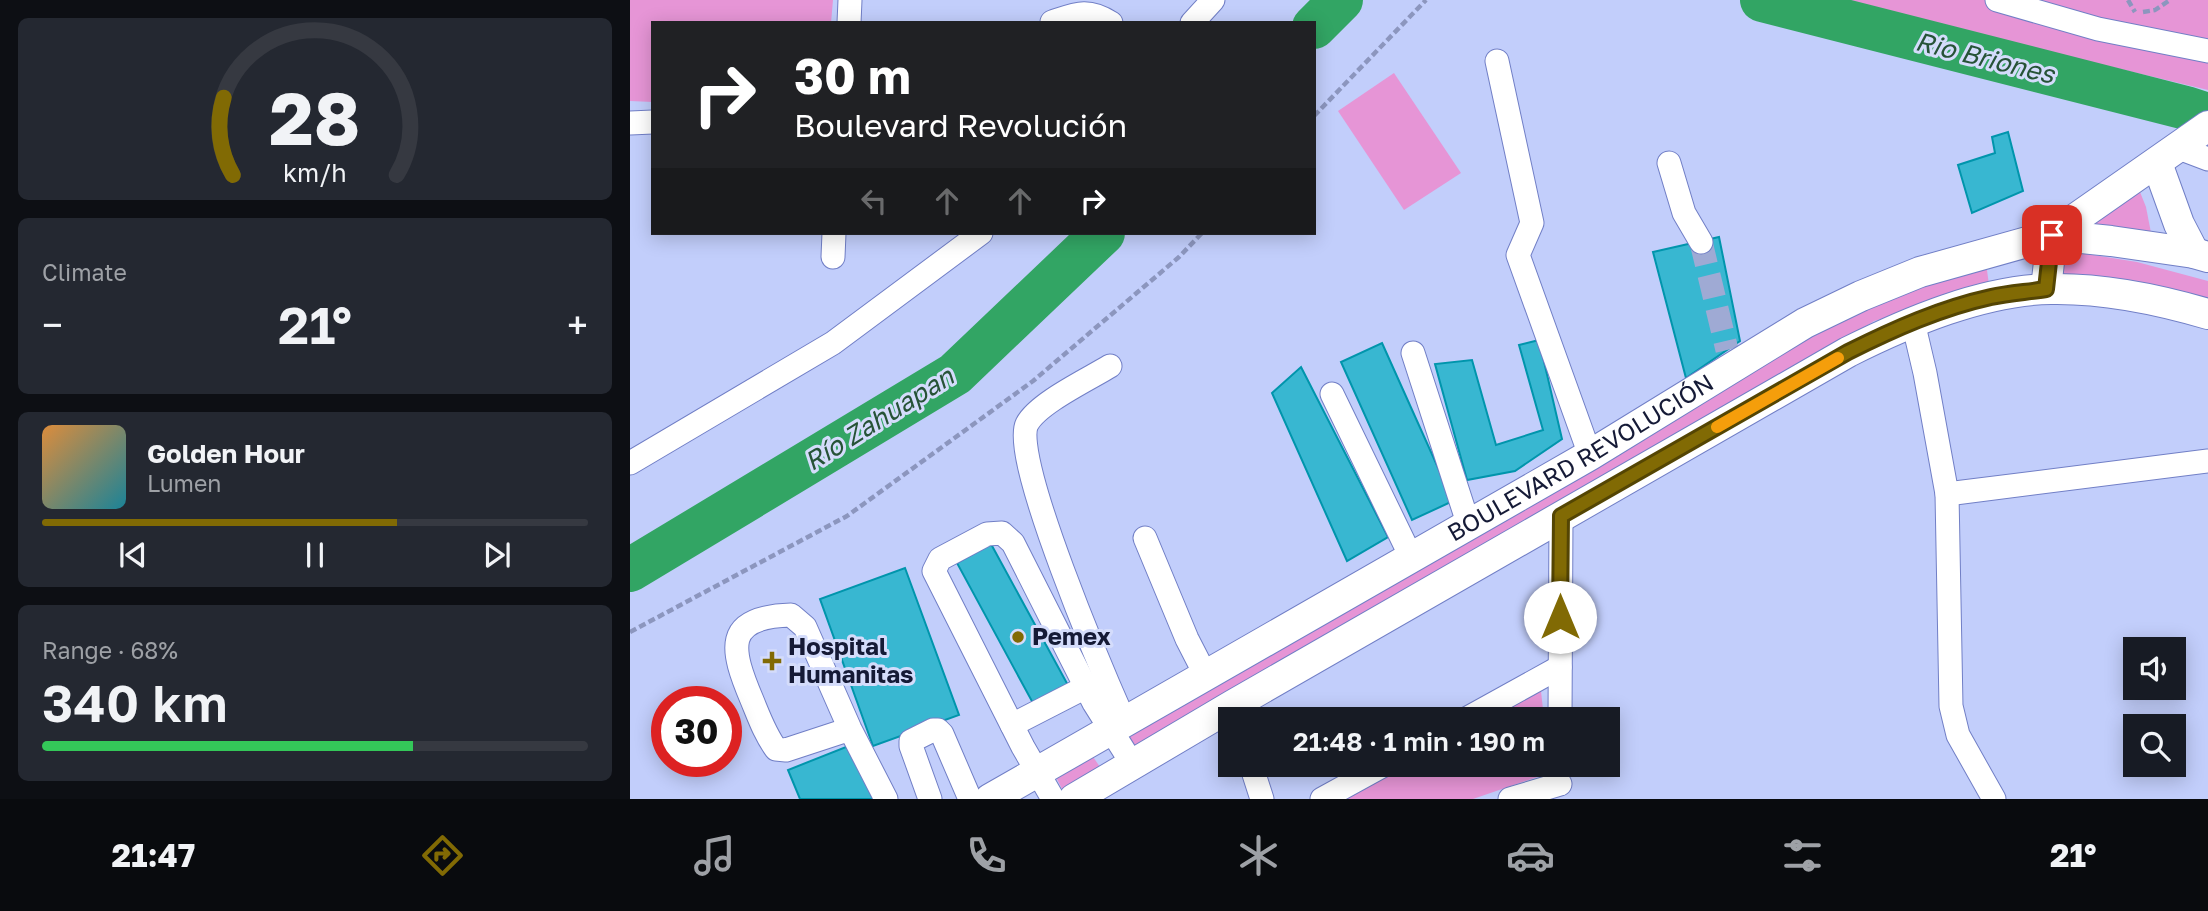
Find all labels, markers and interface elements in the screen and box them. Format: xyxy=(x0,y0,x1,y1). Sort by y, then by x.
water label: Rio Briones xyxy=(1913,25,2059,90)
text: 30 m xyxy=(794,46,911,105)
icon: right xyxy=(679,49,770,140)
text: 28 xyxy=(270,74,361,161)
text: Boulevard Revolución xyxy=(794,106,1127,144)
text: km/h xyxy=(283,157,347,188)
icon: left xyxy=(855,182,893,220)
icon: ahead xyxy=(928,182,966,220)
icon: ahead xyxy=(1001,182,1039,220)
icon: right xyxy=(1074,182,1112,220)
pin xyxy=(2022,205,2082,265)
icon: arrive xyxy=(2033,216,2071,254)
text: Climate xyxy=(42,258,127,286)
text: 21° xyxy=(278,293,352,355)
text: − xyxy=(42,302,63,347)
text: + xyxy=(567,302,588,347)
water label: Río Zahuapan xyxy=(798,360,960,477)
street label: BOULEVARD REVOLUCIÓN xyxy=(1442,367,1718,547)
text: Golden Hour xyxy=(147,438,305,469)
text: Lumen xyxy=(147,469,221,497)
icon: previous xyxy=(114,536,152,574)
icon: pause xyxy=(296,536,334,574)
icon: next xyxy=(478,536,516,574)
position arrow xyxy=(1523,580,1597,654)
place label: Pemex xyxy=(1032,621,1111,650)
marker: Pemex xyxy=(1010,629,1026,645)
place label: Hospital Humanitas xyxy=(788,631,914,688)
text: Range · 68% xyxy=(42,636,178,664)
map controls xyxy=(2123,637,2186,777)
button: sound xyxy=(2123,637,2186,700)
marker: Hospital Humanitas xyxy=(762,651,782,671)
text: 340 km xyxy=(42,671,228,733)
speed limit sign: 30 xyxy=(651,686,742,777)
button: search xyxy=(2123,714,2186,777)
text: 21:48 · 1 min · 190 m xyxy=(1293,726,1545,757)
icon: directions xyxy=(418,831,467,880)
icon: music xyxy=(690,831,739,880)
icon: phone xyxy=(962,831,1011,880)
icon: climate xyxy=(1234,831,1283,880)
icon: car xyxy=(1506,831,1555,880)
icon: filters xyxy=(1778,831,1827,880)
text: 21:47 xyxy=(111,836,195,874)
text: 21° xyxy=(2050,836,2096,874)

